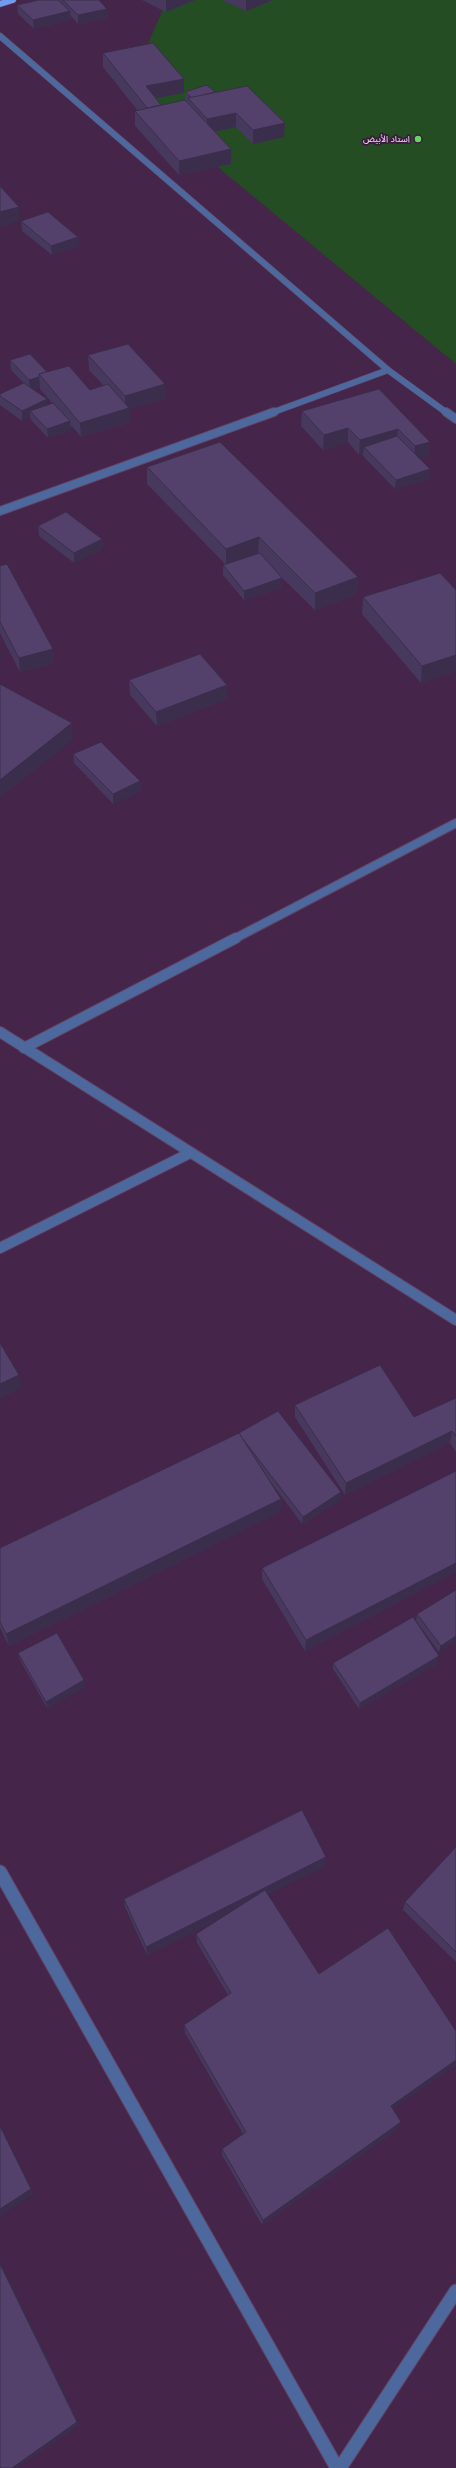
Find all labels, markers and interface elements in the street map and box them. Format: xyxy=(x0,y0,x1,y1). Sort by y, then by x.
place label: استاد الأبيض xyxy=(363,134,410,144)
marker: استاد الأبيض xyxy=(413,134,423,144)

